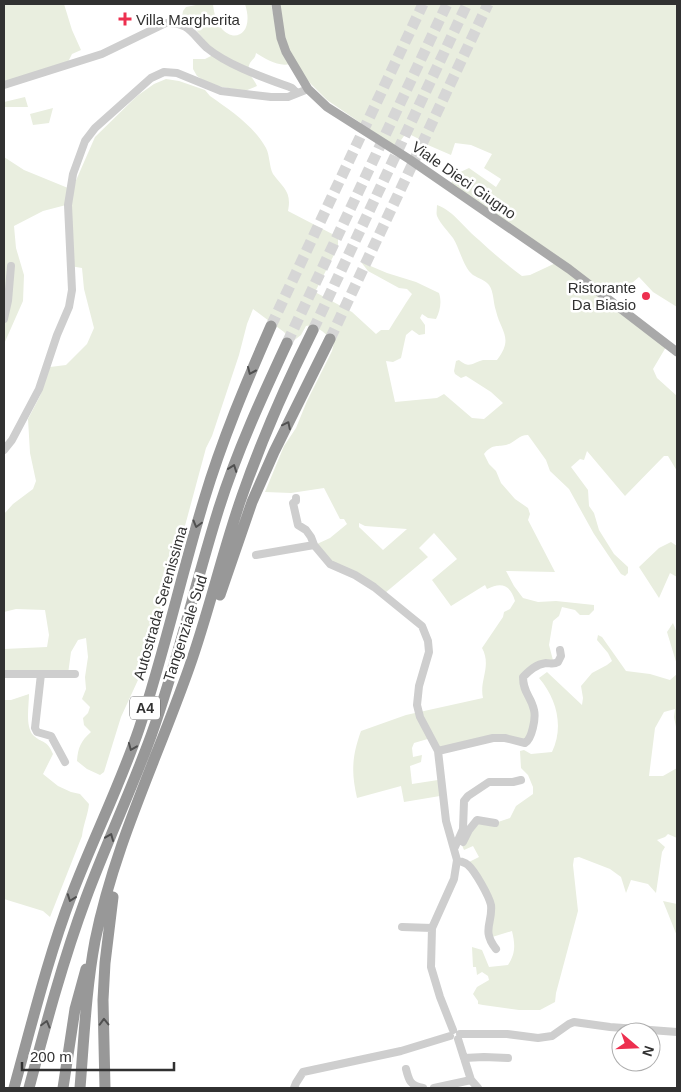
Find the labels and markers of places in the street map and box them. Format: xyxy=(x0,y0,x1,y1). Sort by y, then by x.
place label: Villa Margherita xyxy=(136,11,241,28)
marker: Villa Margherita xyxy=(118,12,132,26)
place label: Ristorante Da Biasio xyxy=(568,279,636,313)
marker: Ristorante Da Biasio xyxy=(640,290,652,302)

